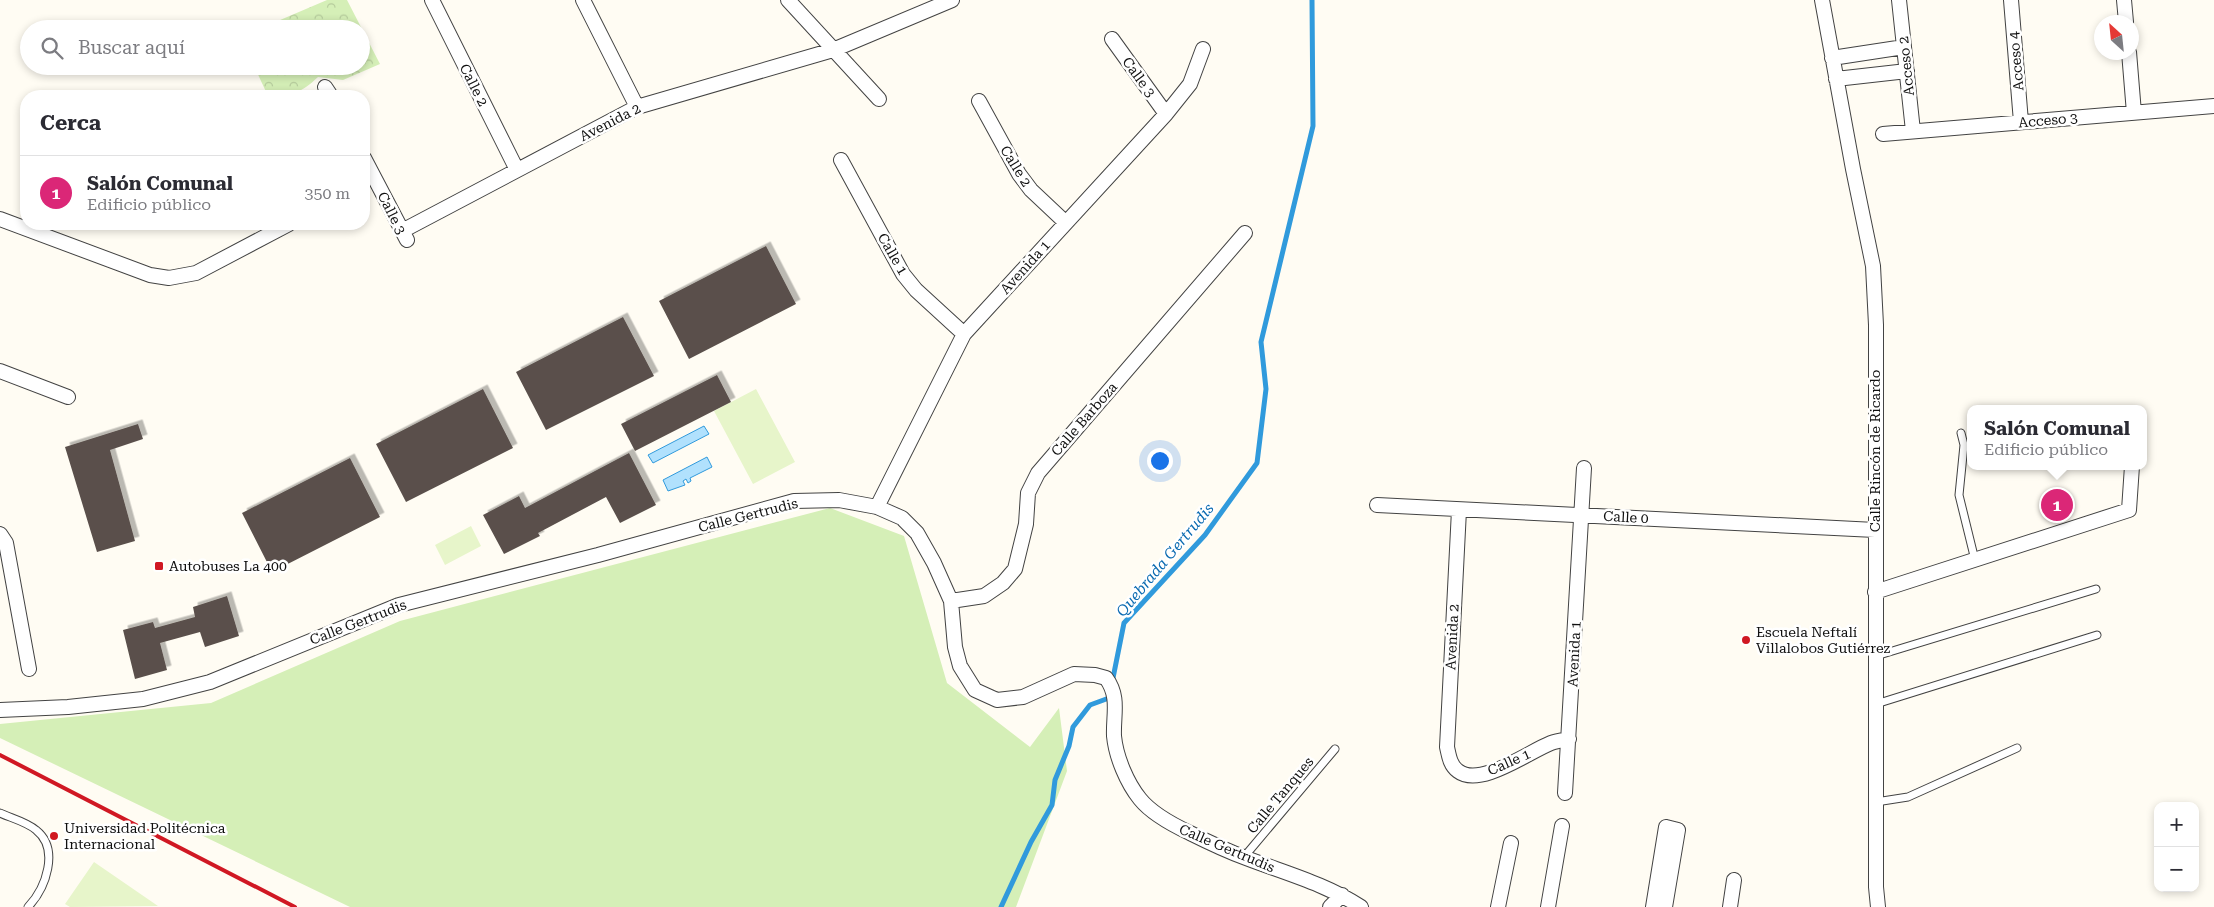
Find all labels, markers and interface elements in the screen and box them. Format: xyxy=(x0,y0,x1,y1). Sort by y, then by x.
north arrow xyxy=(2094,15,2139,60)
search box xyxy=(20,20,370,75)
street label: Acceso 4 xyxy=(2005,30,2027,91)
icon: search xyxy=(38,34,66,62)
street label: Acceso 2 xyxy=(1895,35,1917,97)
text: Buscar aquí xyxy=(78,36,185,59)
street label: Calle 3 xyxy=(1119,54,1159,100)
street label: Calle 2 xyxy=(457,61,491,109)
street label: Avenida 2 xyxy=(577,100,643,144)
street label: Acceso 3 xyxy=(2018,109,2079,131)
text: Cerca xyxy=(40,111,101,135)
street label: Calle 2 xyxy=(997,143,1035,190)
text: Salón Comunal xyxy=(87,172,233,195)
text: 1 xyxy=(52,184,60,203)
text: 350 m xyxy=(304,184,350,203)
street label: Calle 3 xyxy=(375,189,409,237)
text: Edificio público xyxy=(87,195,211,214)
street label: Calle 1 xyxy=(875,230,911,278)
street label: Avenida 1 xyxy=(997,237,1053,297)
street label: Calle Rincón de Ricardo xyxy=(1867,370,1883,532)
street label: Calle Barboza xyxy=(1048,379,1120,459)
popup xyxy=(1967,405,2147,470)
text: Salón Comunal xyxy=(1984,417,2130,440)
text: Edificio público xyxy=(1984,440,2108,459)
your location xyxy=(1147,448,1173,474)
pin: 1 xyxy=(2041,486,2073,524)
street label: Calle Gertrudis xyxy=(696,495,800,535)
water label: Quebrada Gertrudis xyxy=(1112,500,1218,620)
street label: Calle 0 xyxy=(1603,508,1649,526)
place label: Autobuses La 400 xyxy=(169,558,287,574)
marker: Autobuses La 400 xyxy=(153,560,165,572)
street label: Calle Gertrudis xyxy=(307,596,409,648)
street label: Avenida 2 xyxy=(1442,603,1462,671)
street label: Avenida 1 xyxy=(1564,620,1584,688)
place label: Escuela Neftalí Villalobos Gutiérrez xyxy=(1756,624,1891,656)
marker: Escuela Neftalí Villalobos Gutiérrez xyxy=(1740,634,1752,646)
street label: Calle 1 xyxy=(1485,745,1533,779)
street label: Calle Tanques xyxy=(1243,753,1317,836)
map controls xyxy=(2154,802,2199,892)
button: + xyxy=(2154,802,2199,847)
place label: Universidad Politécnica Internacional xyxy=(64,820,226,852)
street label: Calle Gertrudis xyxy=(1177,821,1277,875)
marker: Universidad Politécnica Internacional xyxy=(48,830,60,842)
button: − xyxy=(2154,847,2199,892)

